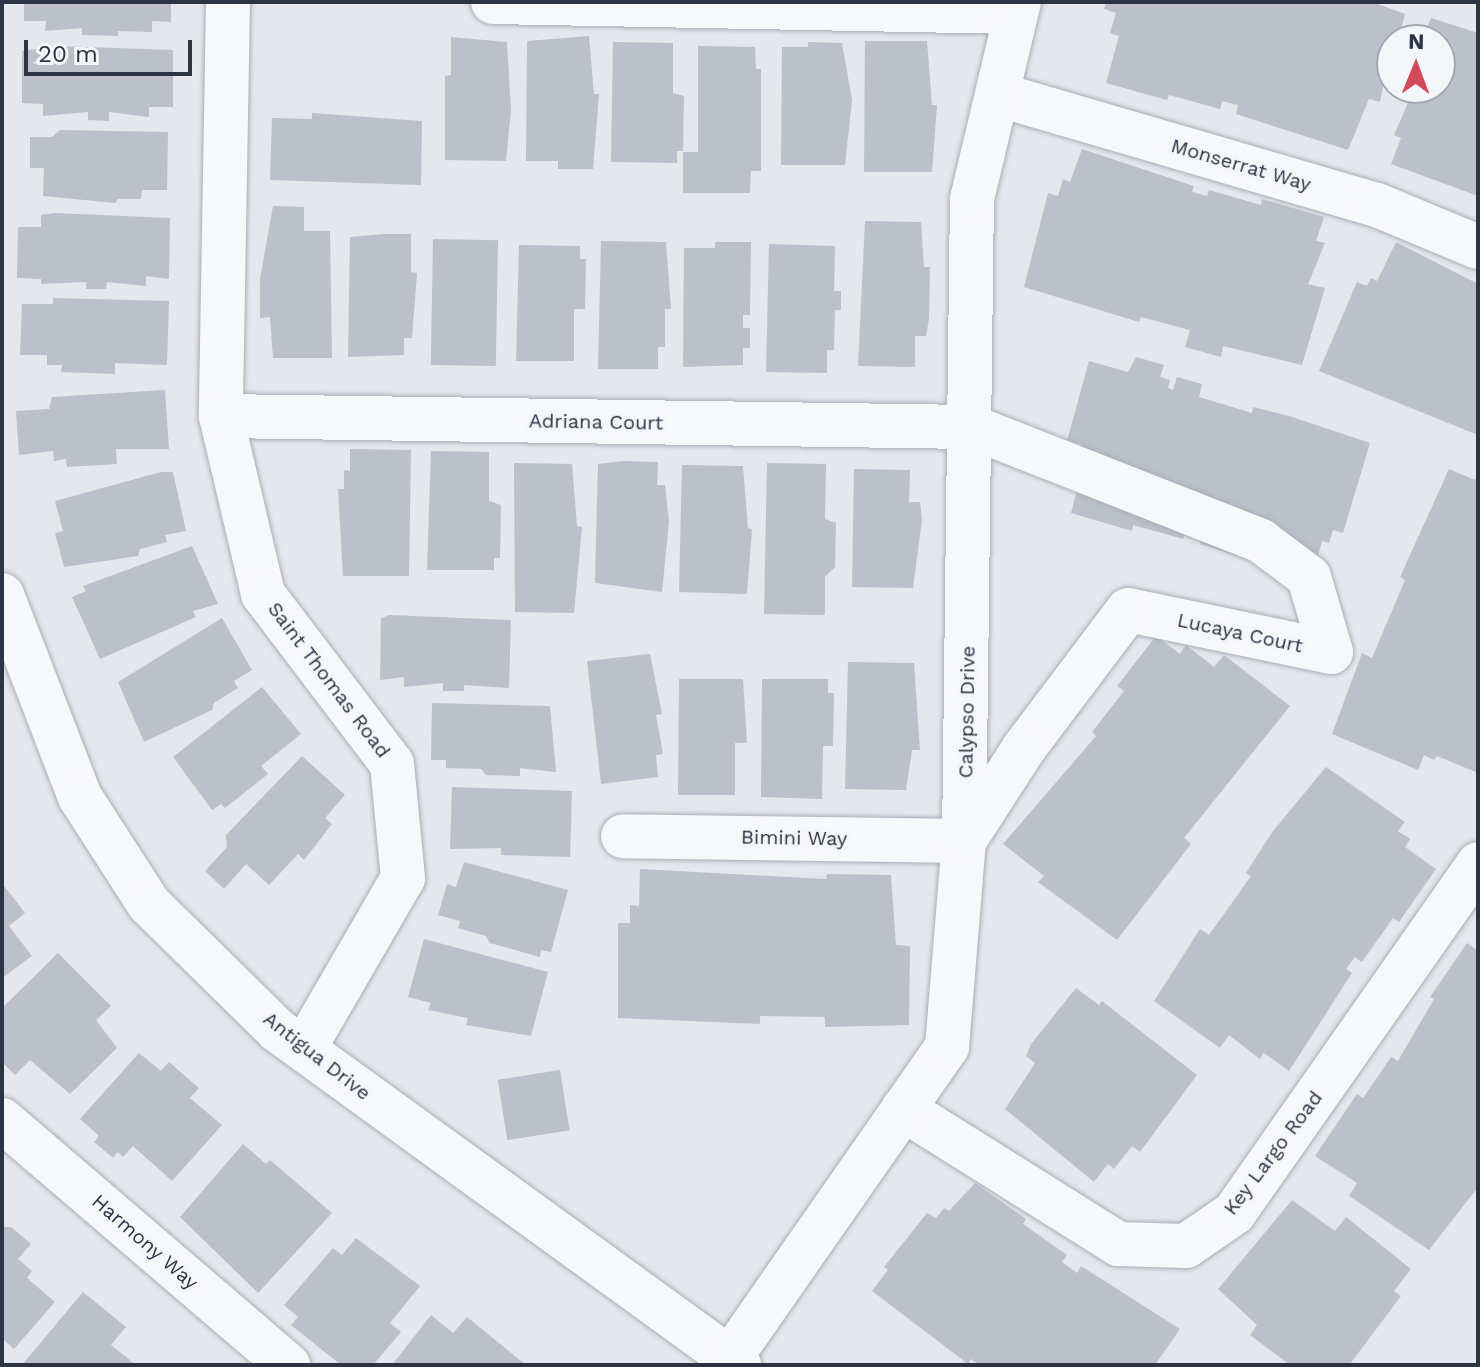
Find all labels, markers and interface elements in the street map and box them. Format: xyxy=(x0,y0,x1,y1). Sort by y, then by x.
scale bar xyxy=(28,24,196,74)
north arrow xyxy=(1376,24,1456,104)
text: N xyxy=(1408,29,1425,54)
text: 20 m xyxy=(38,40,98,68)
street label: Monserrat Way xyxy=(1168,133,1314,197)
street label: Adriana Court xyxy=(528,409,664,435)
street label: Saint Thomas Road xyxy=(262,597,396,763)
street label: Lucaya Court xyxy=(1175,608,1305,658)
street label: Calypso Drive xyxy=(954,645,980,779)
street label: Bimini Way xyxy=(740,825,848,851)
street label: Antigua Drive xyxy=(258,1007,376,1105)
street label: Key Largo Road xyxy=(1218,1086,1328,1220)
street label: Harmony Way xyxy=(87,1189,203,1295)

